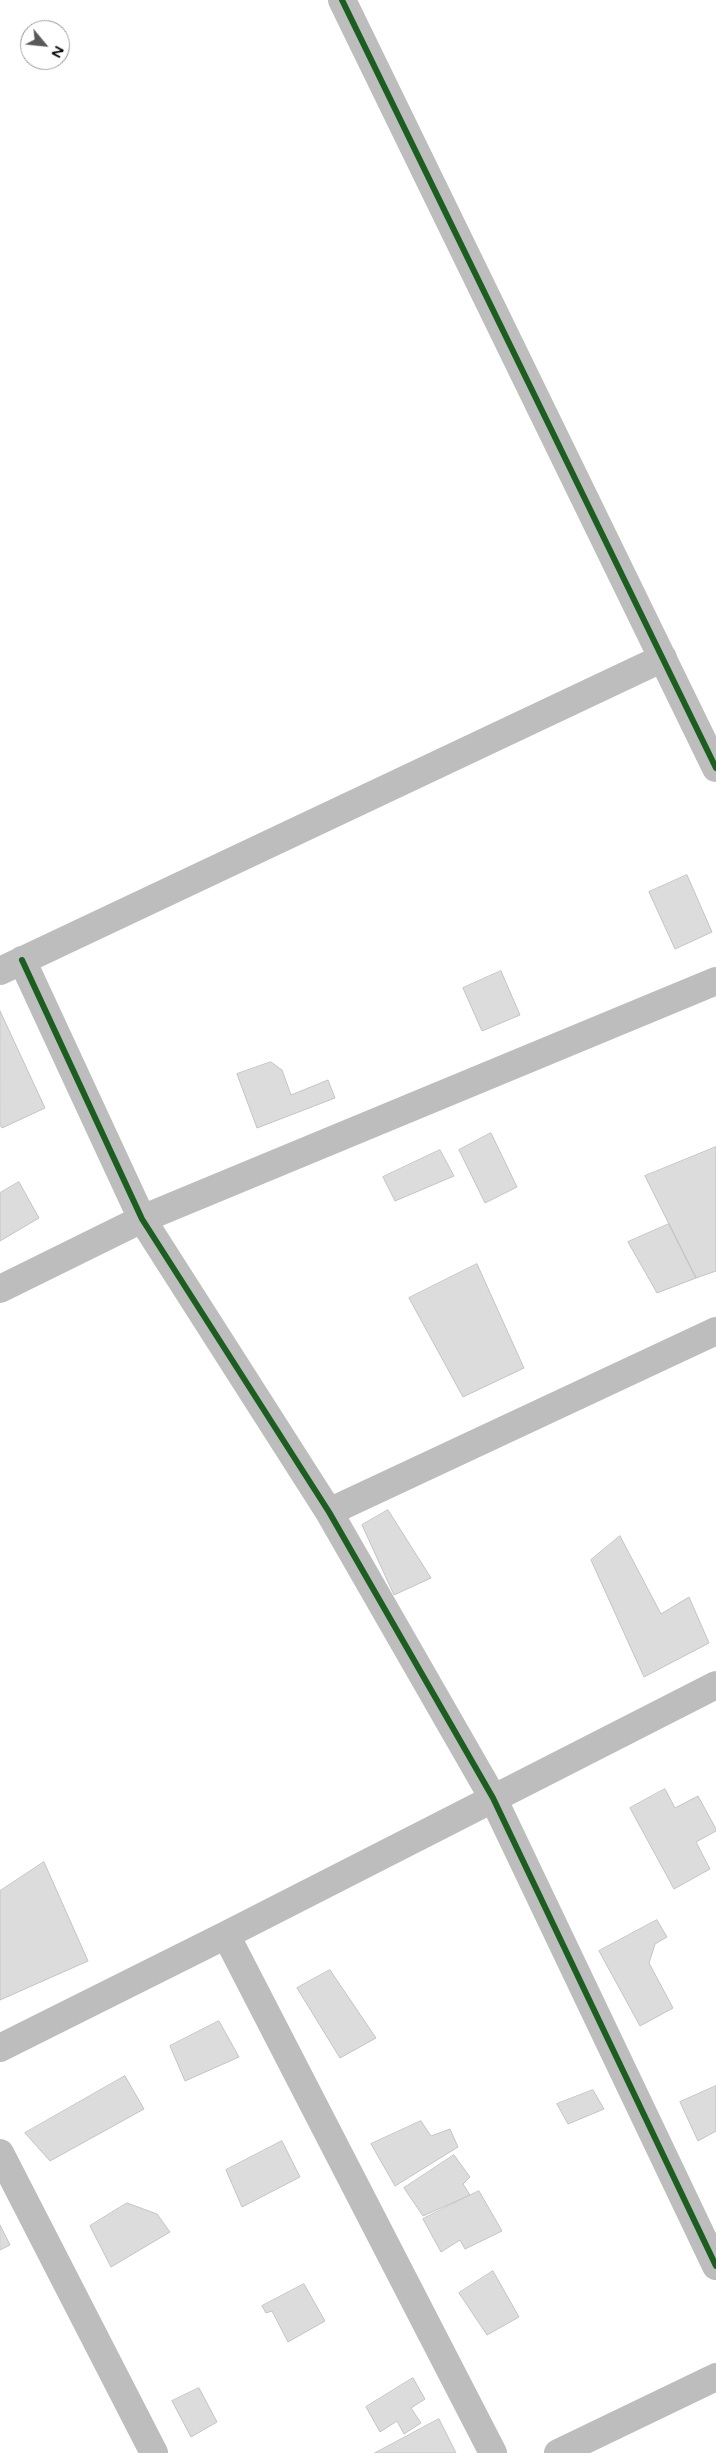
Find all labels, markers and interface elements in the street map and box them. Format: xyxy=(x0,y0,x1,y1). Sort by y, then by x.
north arrow xyxy=(20,20,70,70)
text: N xyxy=(48,43,68,61)

